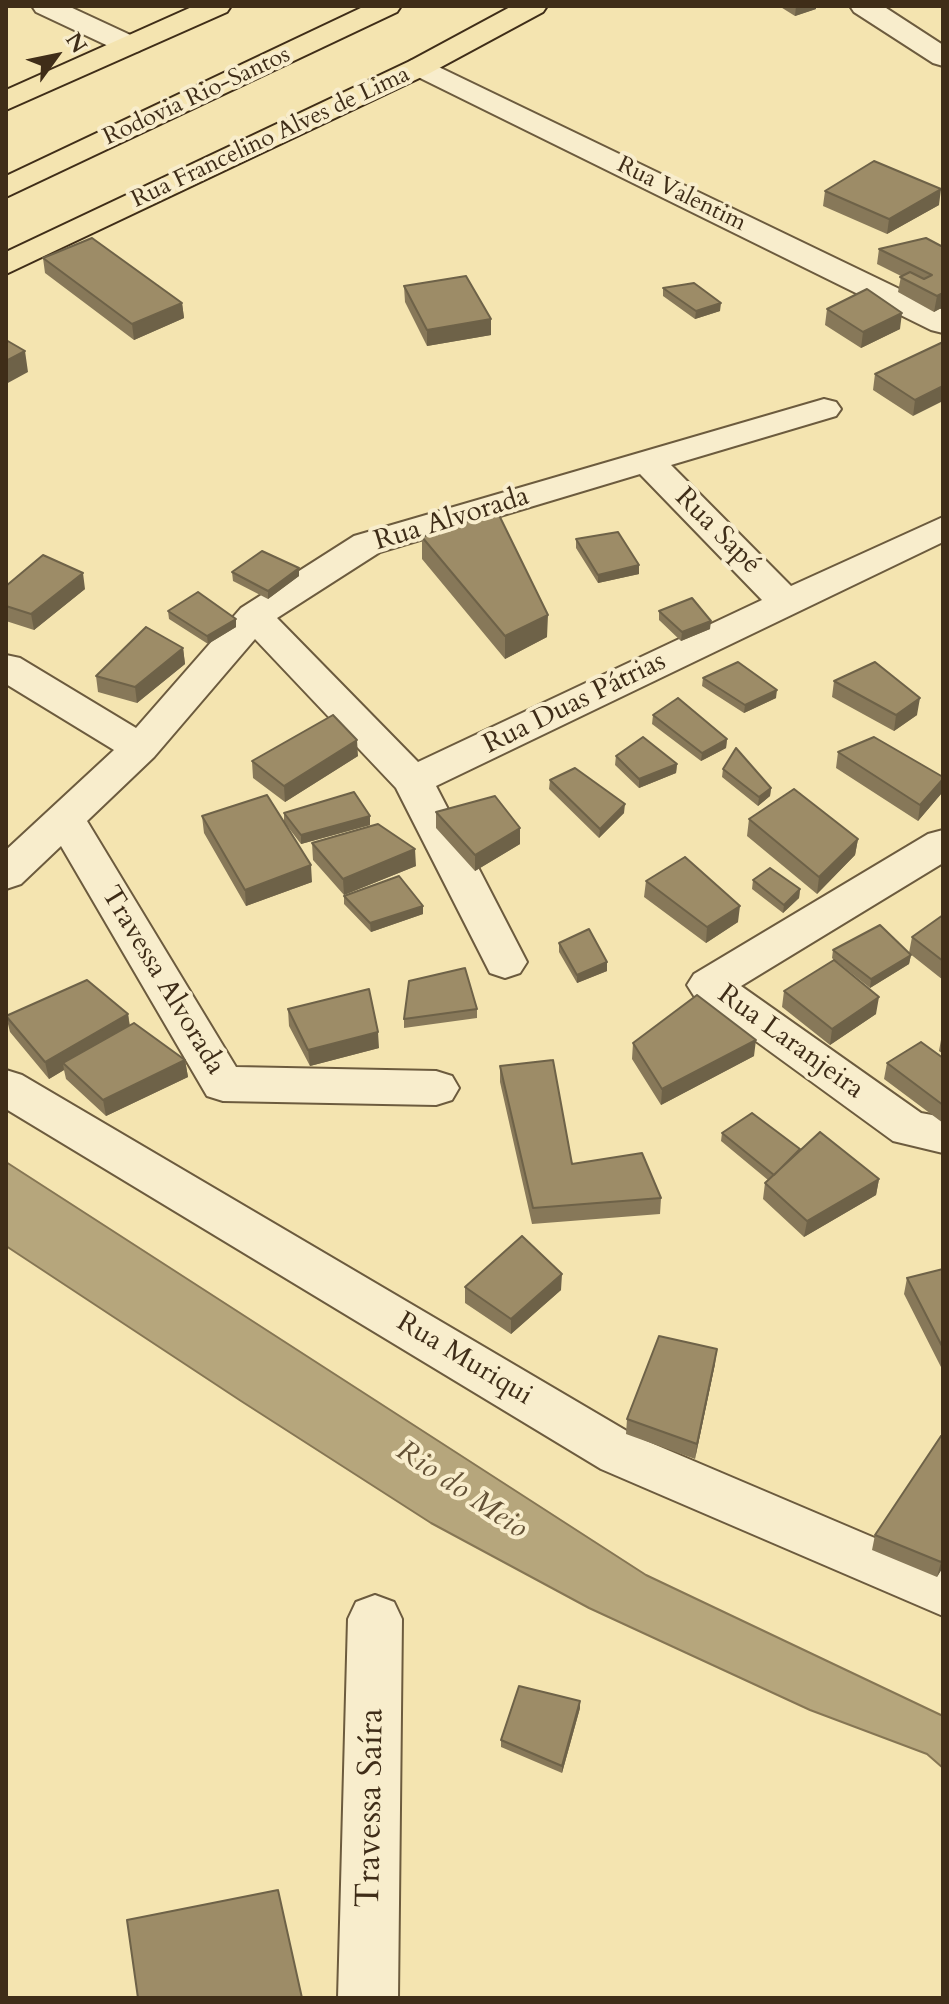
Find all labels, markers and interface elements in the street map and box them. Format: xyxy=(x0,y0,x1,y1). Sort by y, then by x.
north arrow xyxy=(16,16,96,96)
text: N xyxy=(58,27,94,59)
street label: Rodovia Rio-Santos xyxy=(99,41,295,153)
street label: Rua Francelino Alves de Lima xyxy=(127,61,415,215)
street label: Rua Valentim xyxy=(612,151,750,239)
street label: Rua Alvorada xyxy=(371,481,533,559)
street label: Rua Sapé xyxy=(667,482,767,582)
street label: Rua Duas Pátrias xyxy=(478,645,672,763)
street label: Travessa Alvorada xyxy=(93,881,231,1081)
street label: Rua Laranjeira xyxy=(710,979,870,1107)
street label: Rua Muriqui xyxy=(390,1306,538,1414)
water label: Rio do Meio xyxy=(388,1434,534,1548)
street label: Travessa Saíra xyxy=(350,1708,394,1908)

